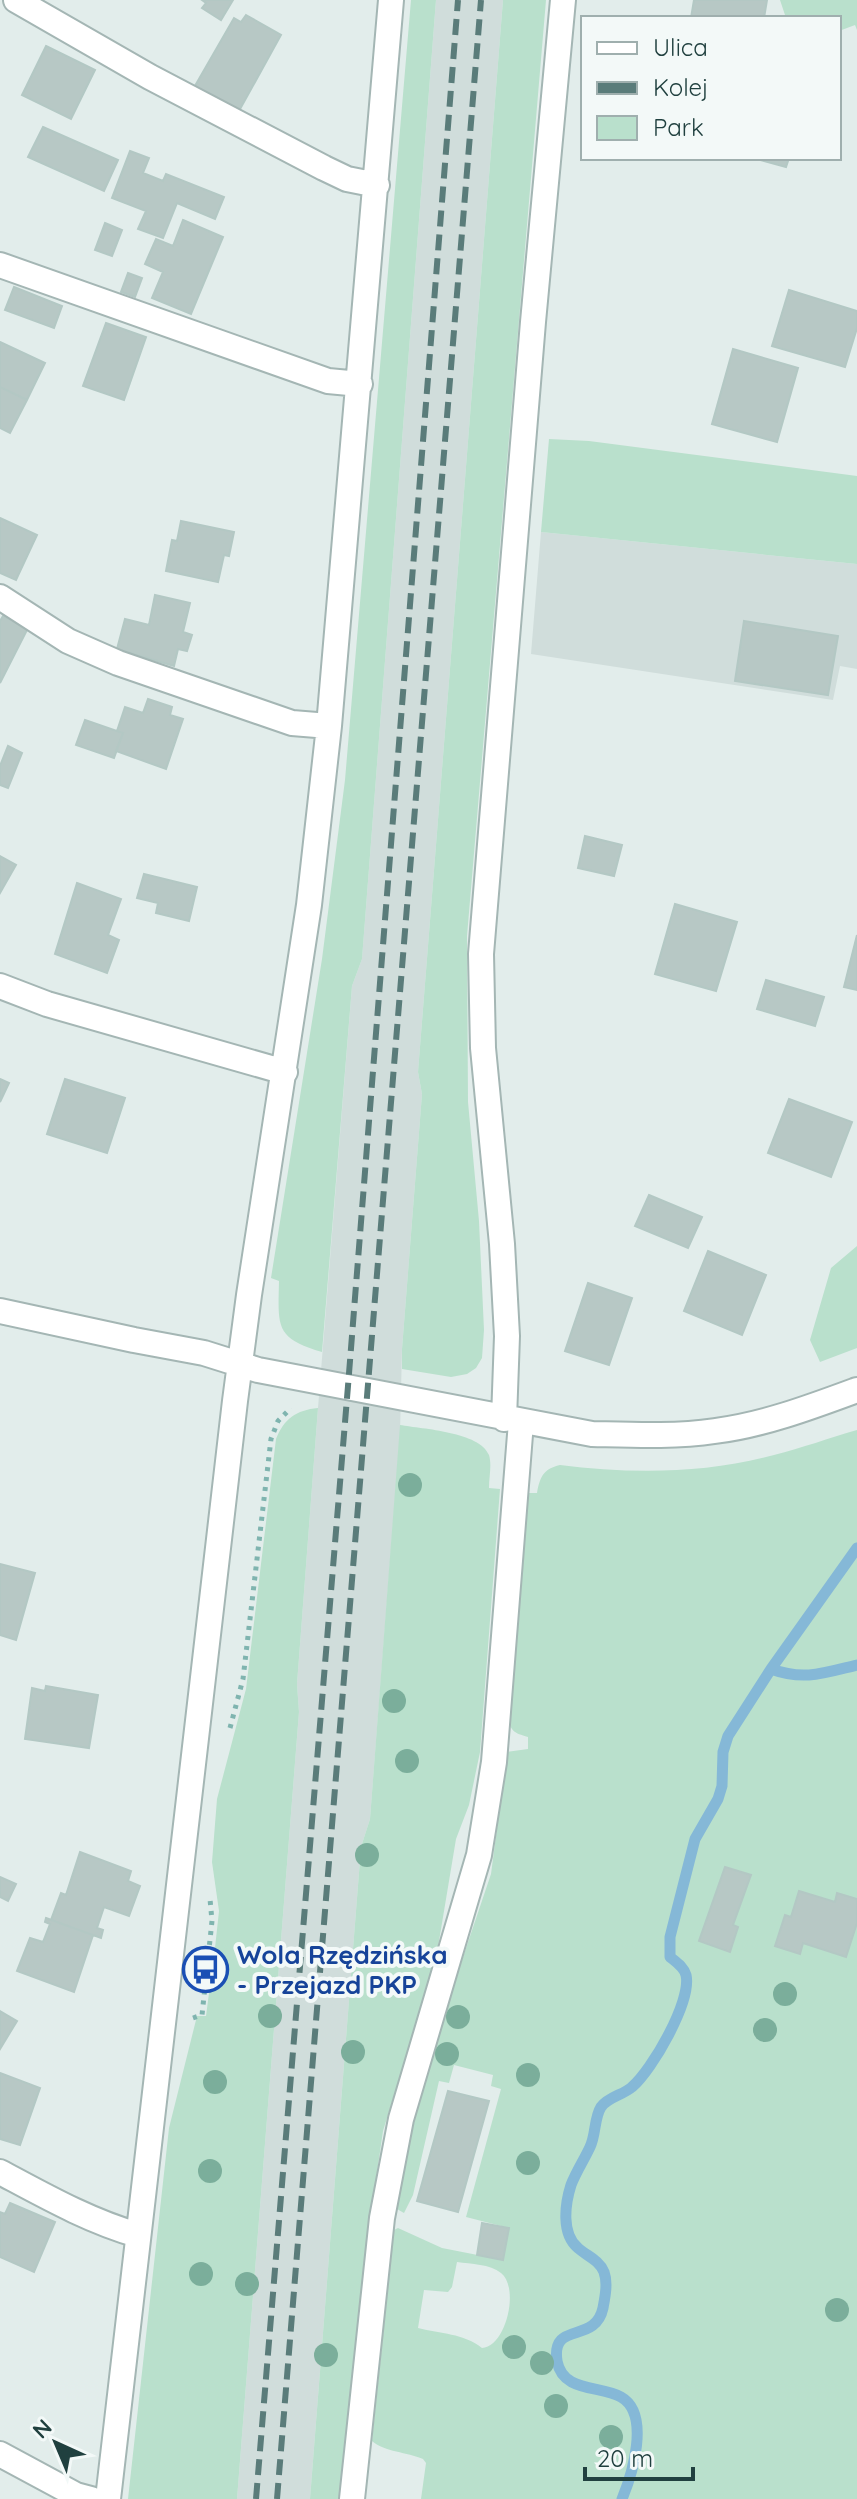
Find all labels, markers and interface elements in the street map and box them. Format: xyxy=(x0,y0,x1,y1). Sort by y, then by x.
legend xyxy=(581,16,841,160)
text: Ulica xyxy=(653,32,708,62)
text: Kolej xyxy=(653,72,709,102)
text: Park xyxy=(653,112,704,142)
place label: Wola Rzędzińska - Przejazd PKP xyxy=(237,1938,448,2001)
bus stop icon: Wola Rzędzińska - Przejazd PKP xyxy=(182,1945,230,1993)
north arrow xyxy=(16,2403,96,2483)
text: N xyxy=(27,2413,58,2444)
scale bar xyxy=(585,2431,693,2481)
text: 20 m xyxy=(597,2443,653,2473)

